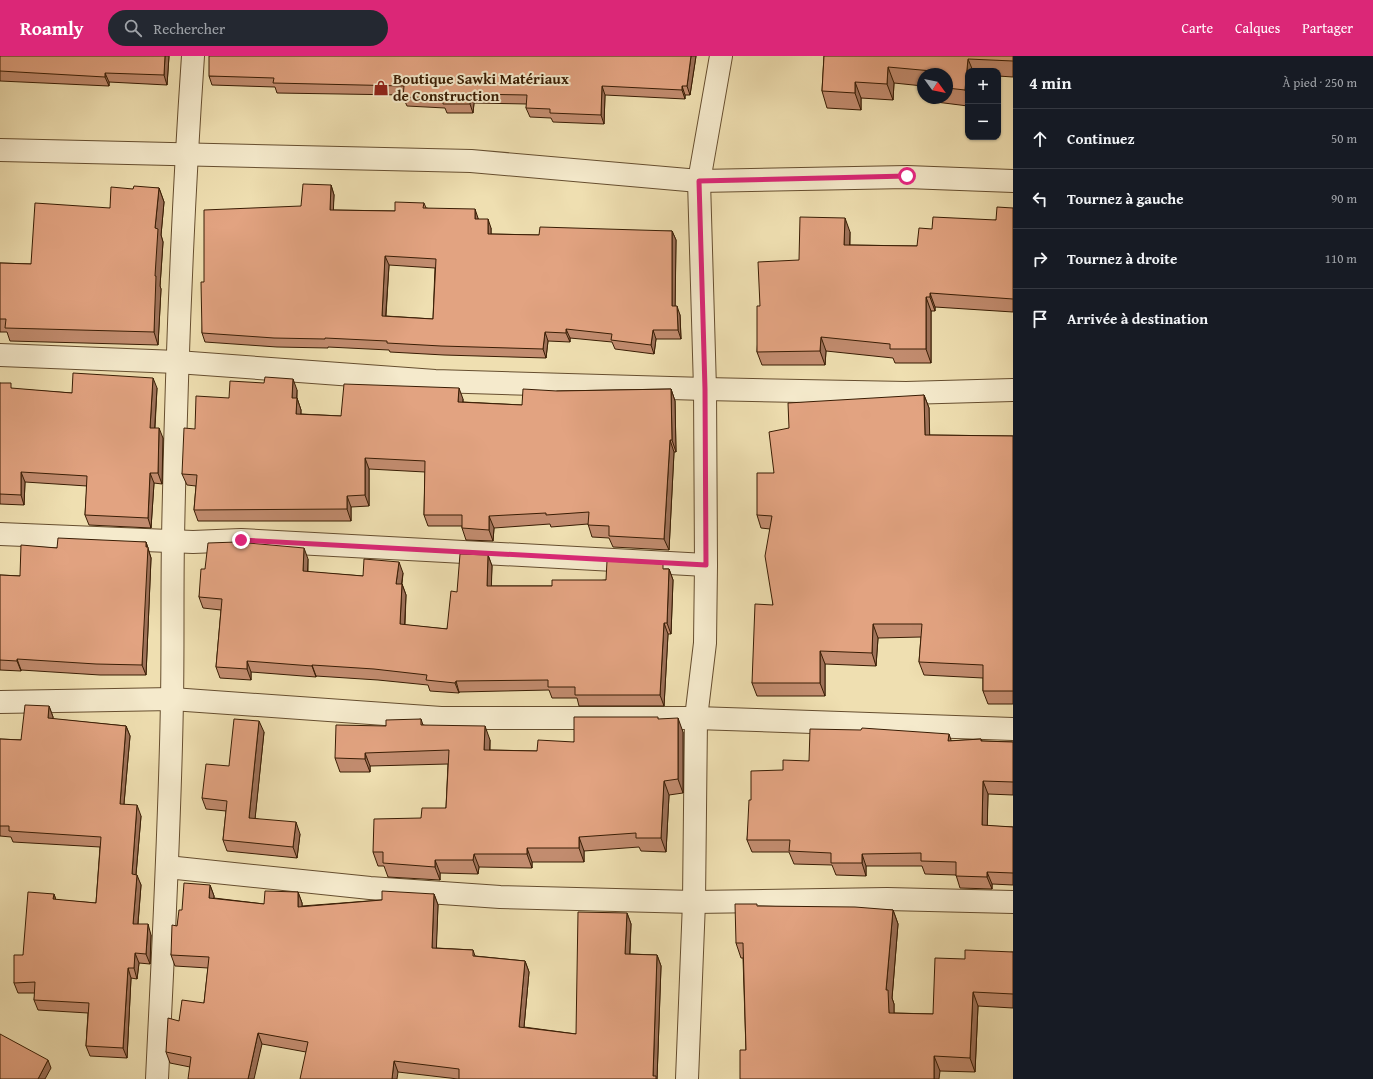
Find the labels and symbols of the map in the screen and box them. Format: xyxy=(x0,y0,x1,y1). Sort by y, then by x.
place label: Boutique Sawki Matériaux de Construction xyxy=(393,68,569,106)
north arrow xyxy=(917,68,953,104)
shop icon: Boutique Sawki Matériaux de Construction xyxy=(372,79,390,97)
route start xyxy=(898,167,916,185)
route end xyxy=(232,531,250,549)

